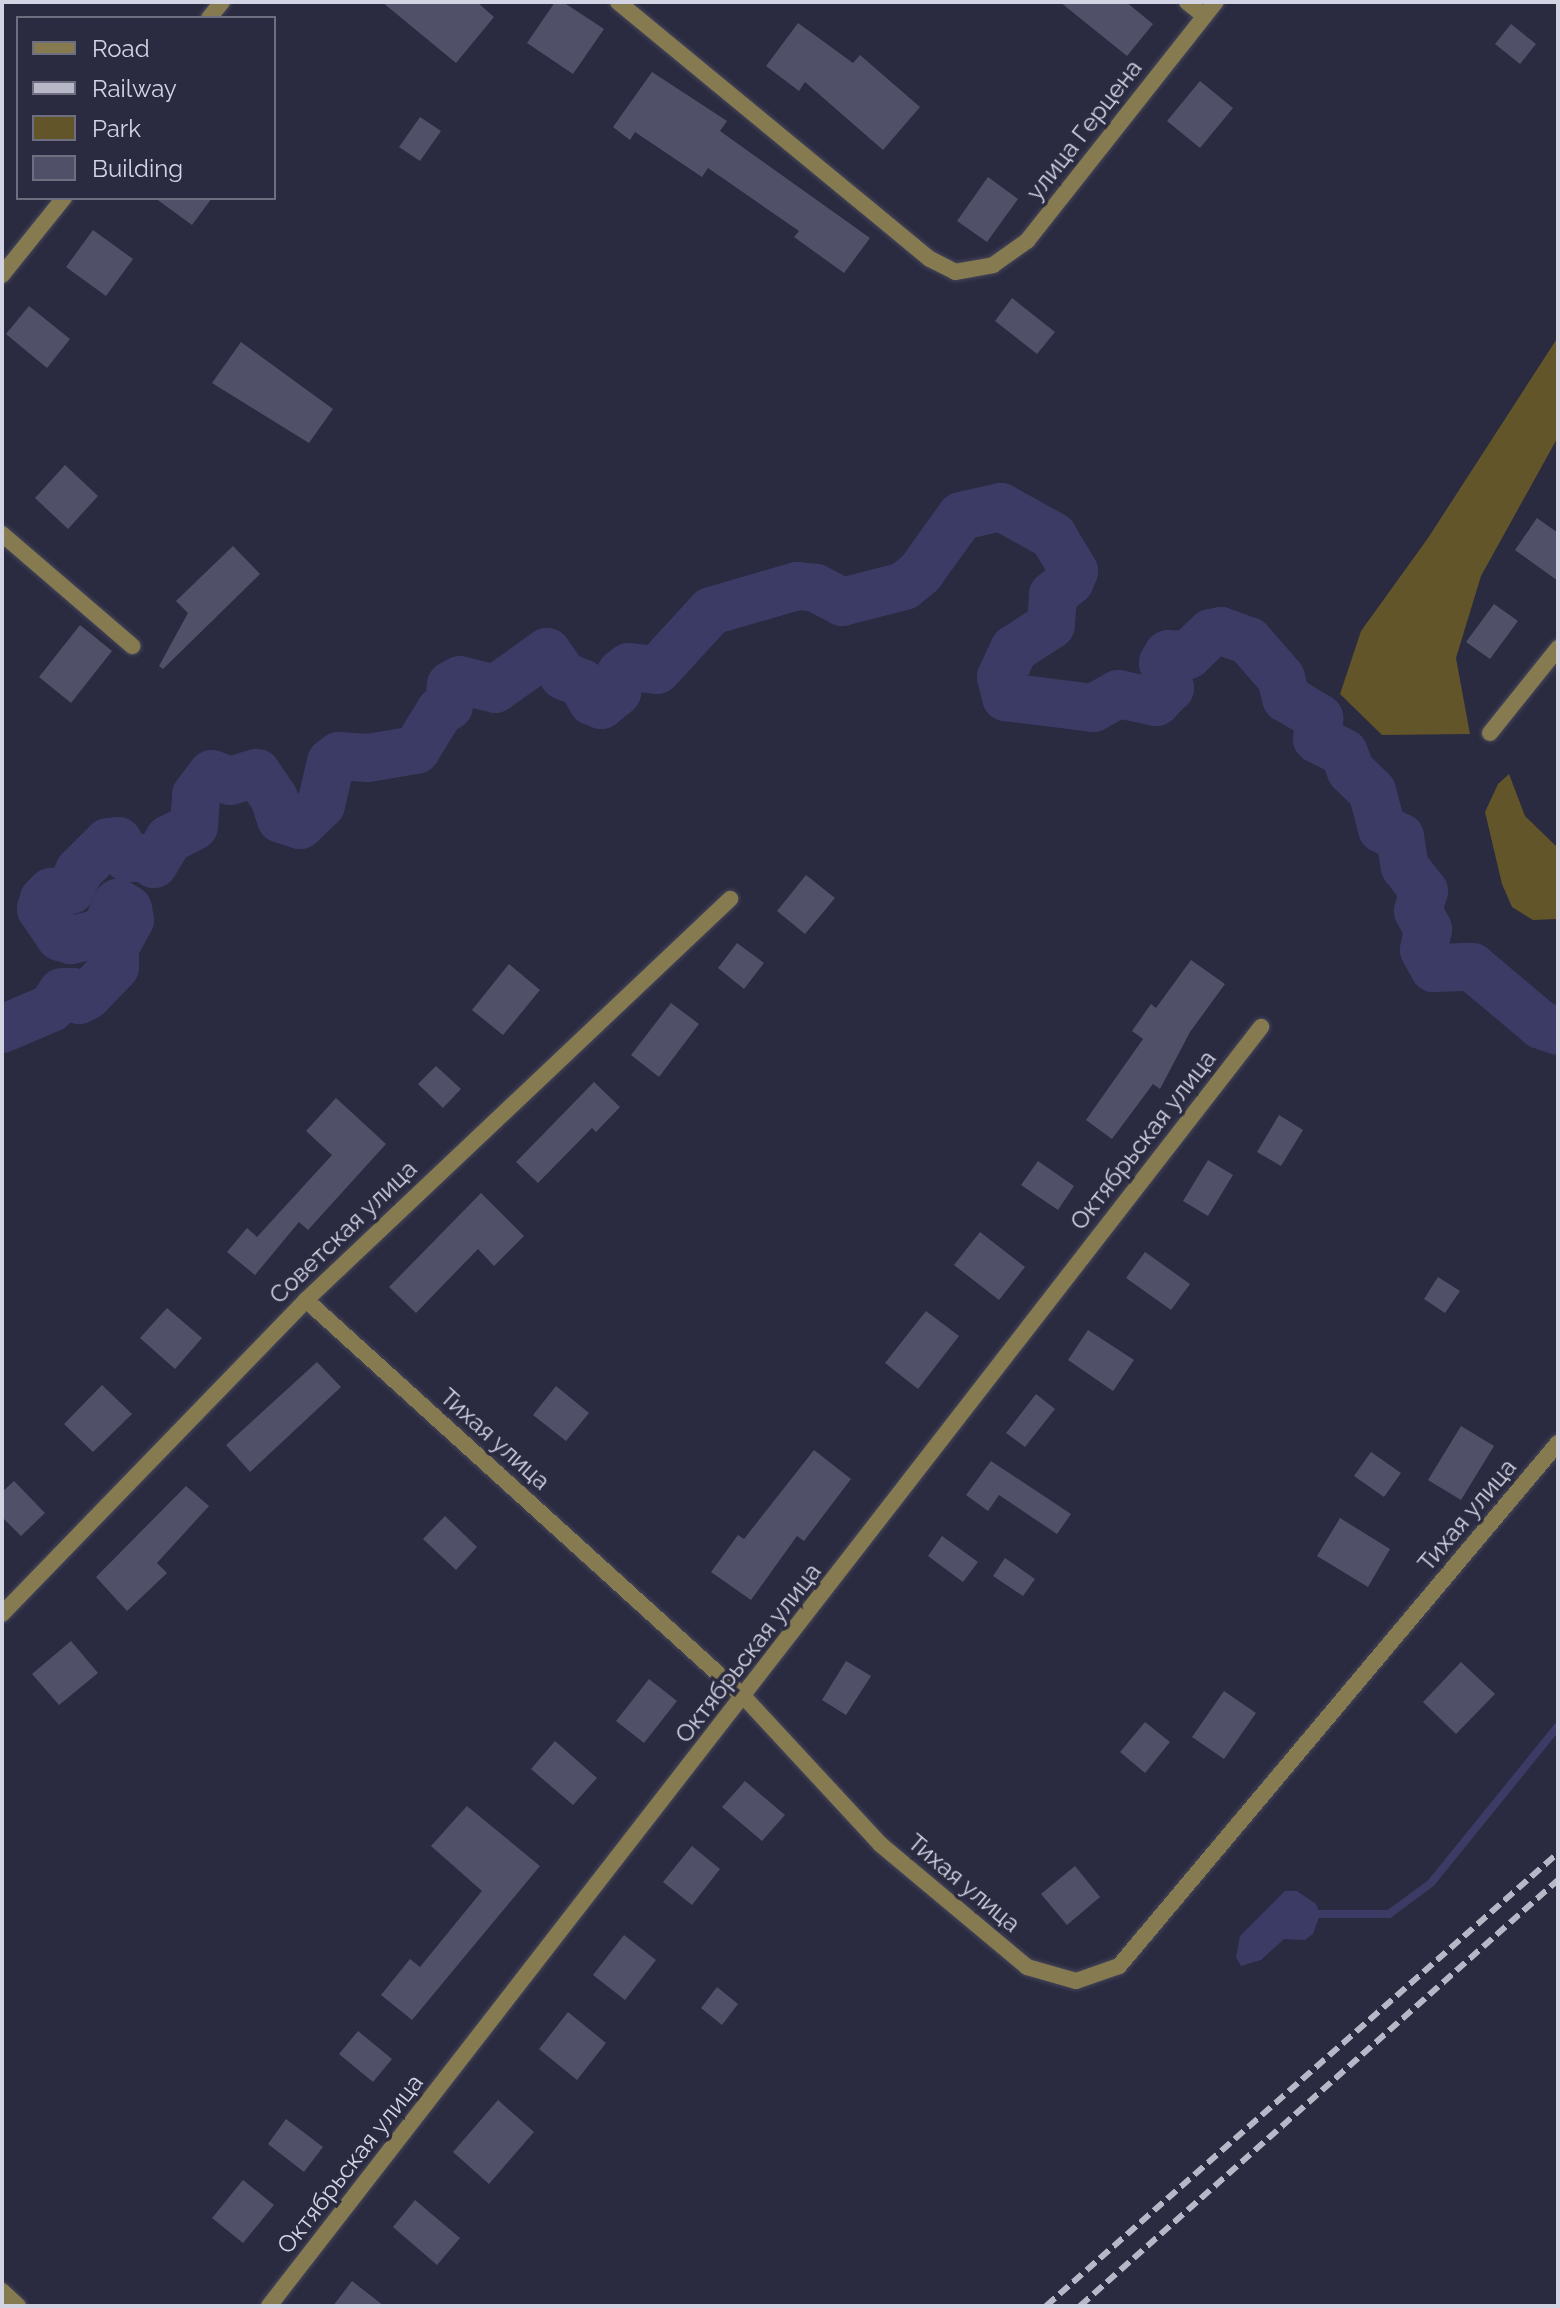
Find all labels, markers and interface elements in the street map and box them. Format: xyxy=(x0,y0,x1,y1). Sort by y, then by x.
legend xyxy=(16,16,276,200)
text: Road xyxy=(92,34,150,63)
street label: улица Герцена xyxy=(1020,54,1148,206)
text: Railway xyxy=(92,74,177,103)
text: Park xyxy=(92,114,141,143)
text: Building xyxy=(92,154,183,183)
street label: Октябрьская улица xyxy=(1064,1044,1222,1236)
street label: Советская улица xyxy=(263,1154,423,1310)
street label: Тихая улица xyxy=(434,1382,556,1496)
street label: Тихая улица xyxy=(1412,1453,1522,1577)
street label: Октябрьская улица xyxy=(669,1557,827,1749)
street label: Тихая улица xyxy=(902,1828,1026,1938)
street label: Октябрьская улица xyxy=(271,2068,429,2260)

